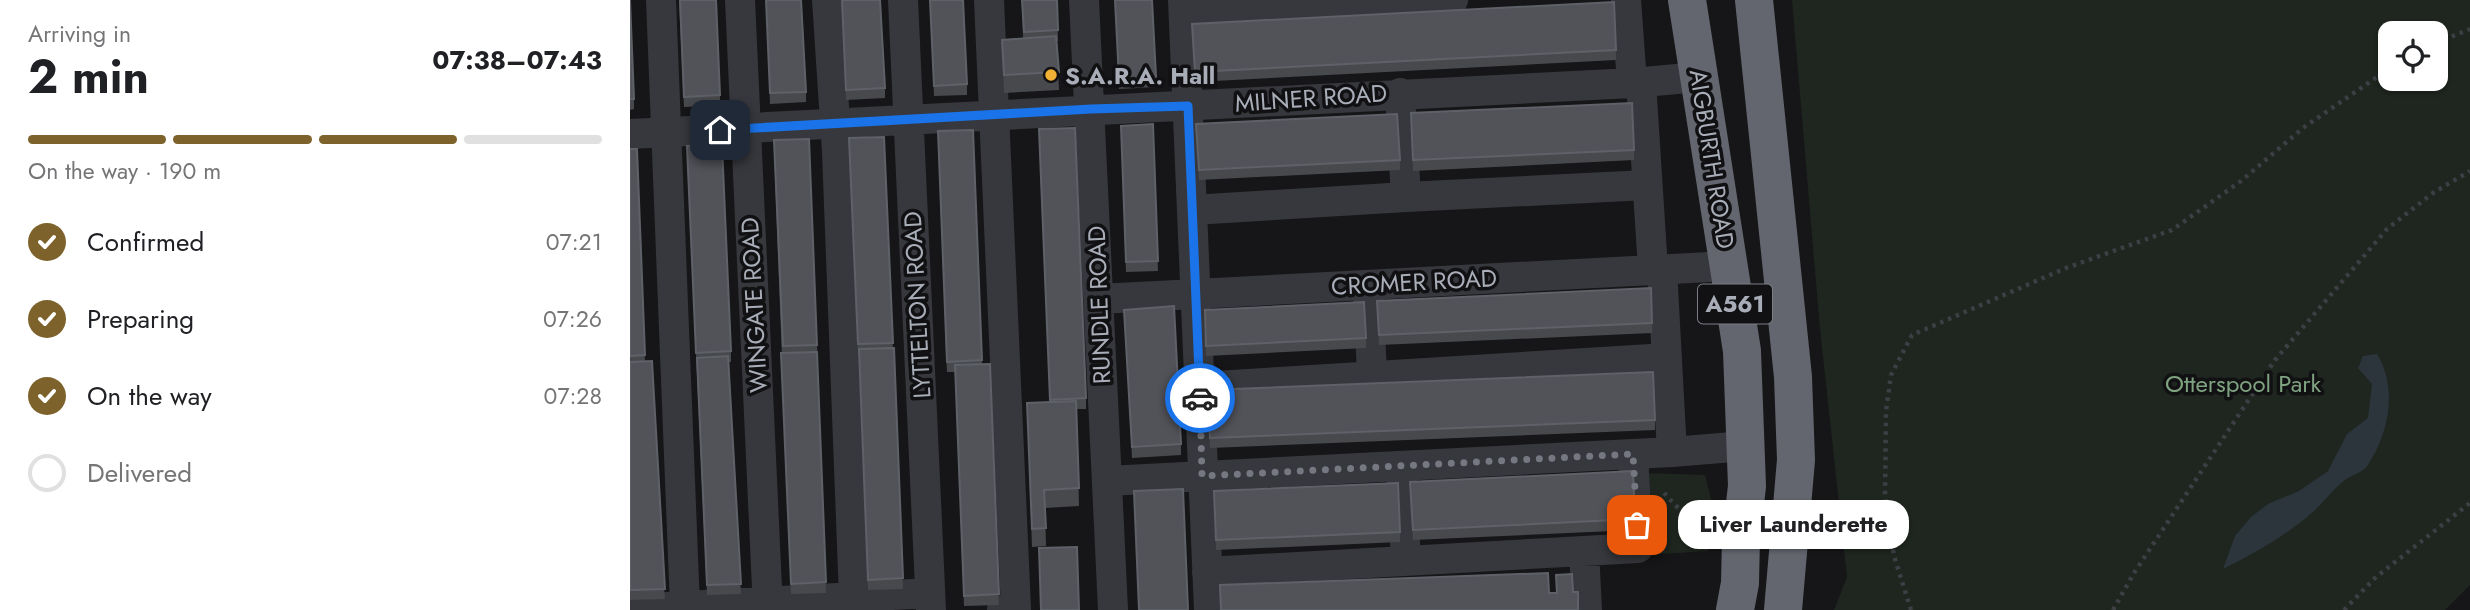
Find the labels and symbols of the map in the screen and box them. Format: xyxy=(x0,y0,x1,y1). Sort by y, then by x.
place label: S.A.R.A. Hall xyxy=(1065,58,1215,93)
marker: S.A.R.A. Hall xyxy=(1043,67,1059,83)
street label: AIGBURTH ROAD xyxy=(1681,67,1743,251)
street label: MILNER ROAD xyxy=(1234,75,1388,121)
pin xyxy=(690,100,750,160)
street label: LYTTELTON ROAD xyxy=(895,211,939,399)
street label: WINGATE ROAD xyxy=(732,216,776,394)
street label: RUNDLE ROAD xyxy=(1079,225,1119,385)
street label: CROMER ROAD xyxy=(1330,260,1498,304)
road number: A561 xyxy=(1698,284,1772,324)
courier xyxy=(1165,363,1235,433)
park label: Otterspool Park xyxy=(2165,366,2321,401)
pin xyxy=(1607,495,1667,555)
callout: Liver Launderette xyxy=(1679,500,1910,550)

